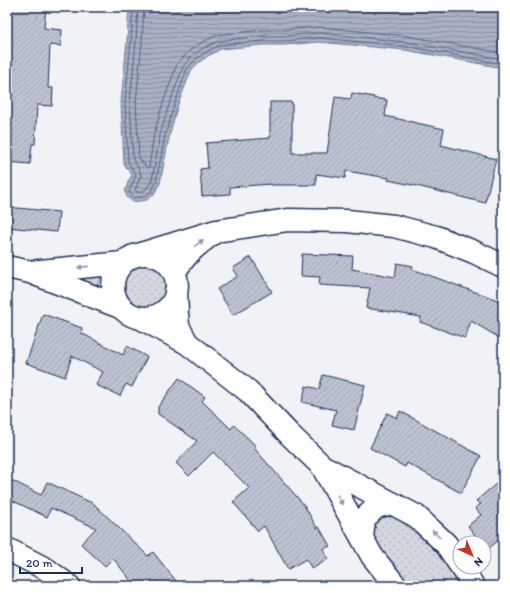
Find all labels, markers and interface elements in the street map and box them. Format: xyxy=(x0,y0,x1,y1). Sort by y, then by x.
one-way arrow xyxy=(194,239,205,248)
one-way arrow xyxy=(77,263,89,270)
one-way arrow xyxy=(337,494,344,506)
one-way arrow xyxy=(431,529,441,539)
north arrow xyxy=(452,535,492,575)
scale bar xyxy=(20,549,82,575)
text: N xyxy=(471,555,486,569)
text: 20 m xyxy=(26,556,53,570)

